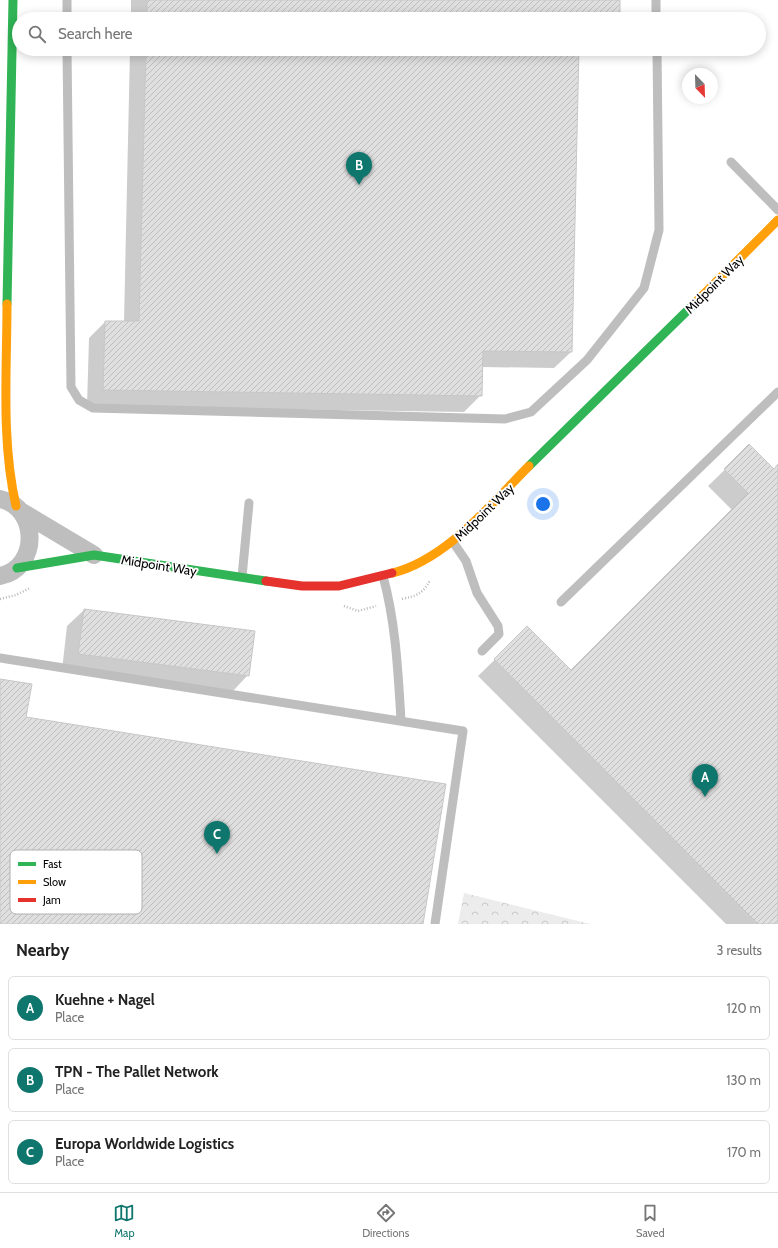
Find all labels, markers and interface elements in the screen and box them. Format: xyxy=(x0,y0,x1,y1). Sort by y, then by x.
search box xyxy=(12,12,766,56)
icon: search xyxy=(26,23,48,45)
text: Search here xyxy=(58,25,133,43)
north arrow xyxy=(682,68,718,104)
pin: B xyxy=(346,152,372,185)
street label: Midpoint Way xyxy=(681,251,747,317)
street label: Midpoint Way xyxy=(451,479,517,544)
your location xyxy=(533,494,553,514)
street label: Midpoint Way xyxy=(120,551,198,579)
pin: A xyxy=(692,764,718,797)
pin: C xyxy=(204,821,230,854)
legend xyxy=(10,850,142,914)
text: Fast xyxy=(43,857,62,871)
text: Slow xyxy=(43,875,66,889)
text: Jam xyxy=(42,893,61,907)
text: Nearby xyxy=(16,940,69,960)
text: 3 results xyxy=(716,942,762,958)
text: Kuehne + Nagel xyxy=(55,991,155,1009)
text: A xyxy=(26,1000,34,1016)
text: 120 m xyxy=(727,1000,761,1016)
text: Place xyxy=(55,1009,84,1025)
text: TPN - The Pallet Network xyxy=(55,1063,219,1081)
text: B xyxy=(26,1072,34,1088)
text: 130 m xyxy=(726,1072,761,1088)
text: Place xyxy=(55,1081,84,1097)
text: Europa Worldwide Logistics xyxy=(55,1135,234,1153)
text: C xyxy=(26,1144,34,1160)
text: 170 m xyxy=(727,1144,761,1160)
text: Place xyxy=(55,1153,84,1169)
tab: Map xyxy=(113,1202,135,1240)
tab: Directions xyxy=(362,1202,409,1240)
tab: Saved xyxy=(636,1202,665,1240)

